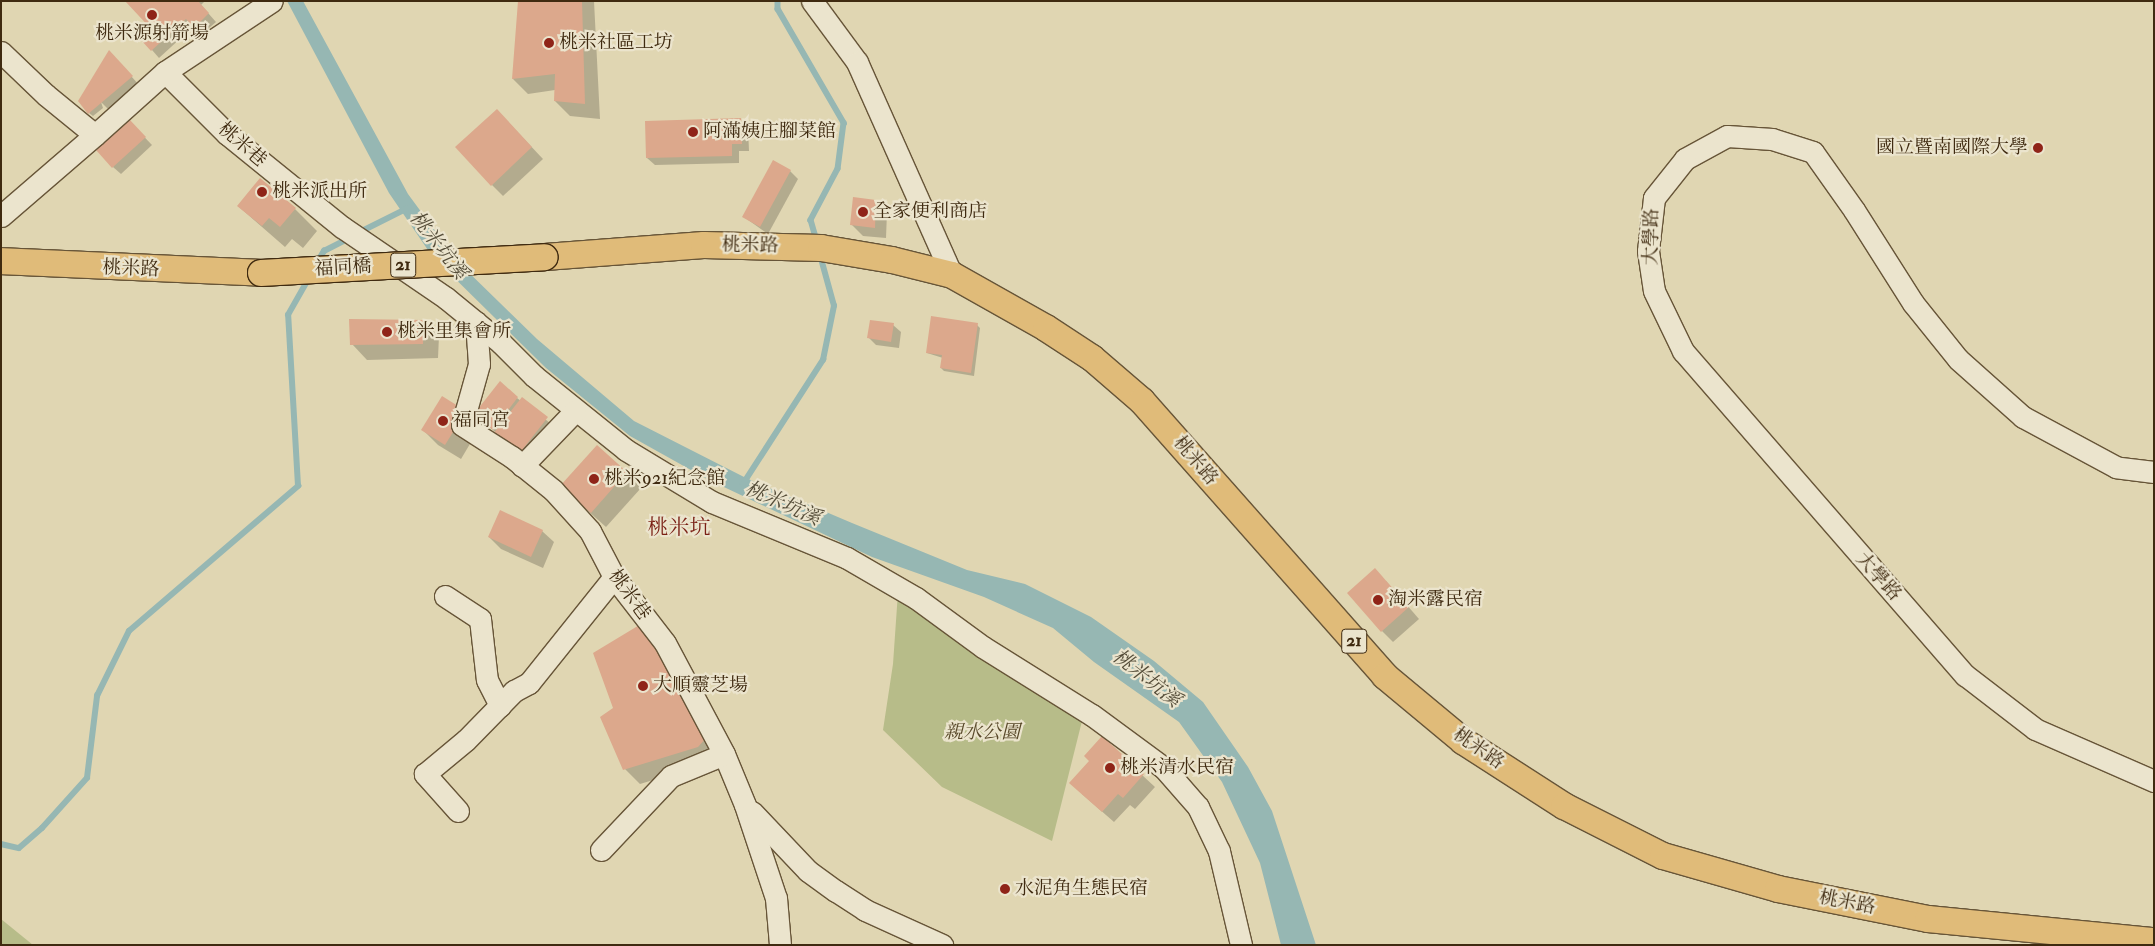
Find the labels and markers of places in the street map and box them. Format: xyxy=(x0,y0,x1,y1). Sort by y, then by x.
marker: 桃米源射箭場 xyxy=(146,9,158,21)
place label: 桃米源射箭場 xyxy=(95,23,209,45)
place label: 桃米社區工坊 xyxy=(559,32,673,54)
marker: 桃米社區工坊 xyxy=(543,37,555,49)
place label: 阿滿姨庄腳菜館 xyxy=(703,121,836,143)
marker: 阿滿姨庄腳菜館 xyxy=(687,126,699,138)
place label: 國立暨南國際大學 xyxy=(1876,137,2028,159)
marker: 國立暨南國際大學 xyxy=(2032,142,2044,154)
place label: 桃米派出所 xyxy=(272,181,367,203)
marker: 桃米派出所 xyxy=(256,186,268,198)
place label: 全家便利商店 xyxy=(873,201,987,223)
marker: 全家便利商店 xyxy=(857,206,869,218)
place label: 桃米里集會所 xyxy=(397,321,511,343)
marker: 桃米里集會所 xyxy=(381,326,393,338)
place label: 福同宮 xyxy=(453,410,510,432)
marker: 福同宮 xyxy=(437,415,449,427)
place label: 桃米921紀念館 xyxy=(604,468,725,490)
marker: 桃米921紀念館 xyxy=(588,473,600,485)
place label: 淘米露民宿 xyxy=(1388,589,1483,611)
marker: 淘米露民宿 xyxy=(1372,594,1384,606)
place label: 大順靈芝場 xyxy=(653,675,748,697)
marker: 大順靈芝場 xyxy=(637,680,649,692)
place label: 桃米清水民宿 xyxy=(1120,757,1234,779)
marker: 桃米清水民宿 xyxy=(1104,762,1116,774)
place label: 水泥角生態民宿 xyxy=(1015,878,1148,900)
marker: 水泥角生態民宿 xyxy=(999,883,1011,895)

